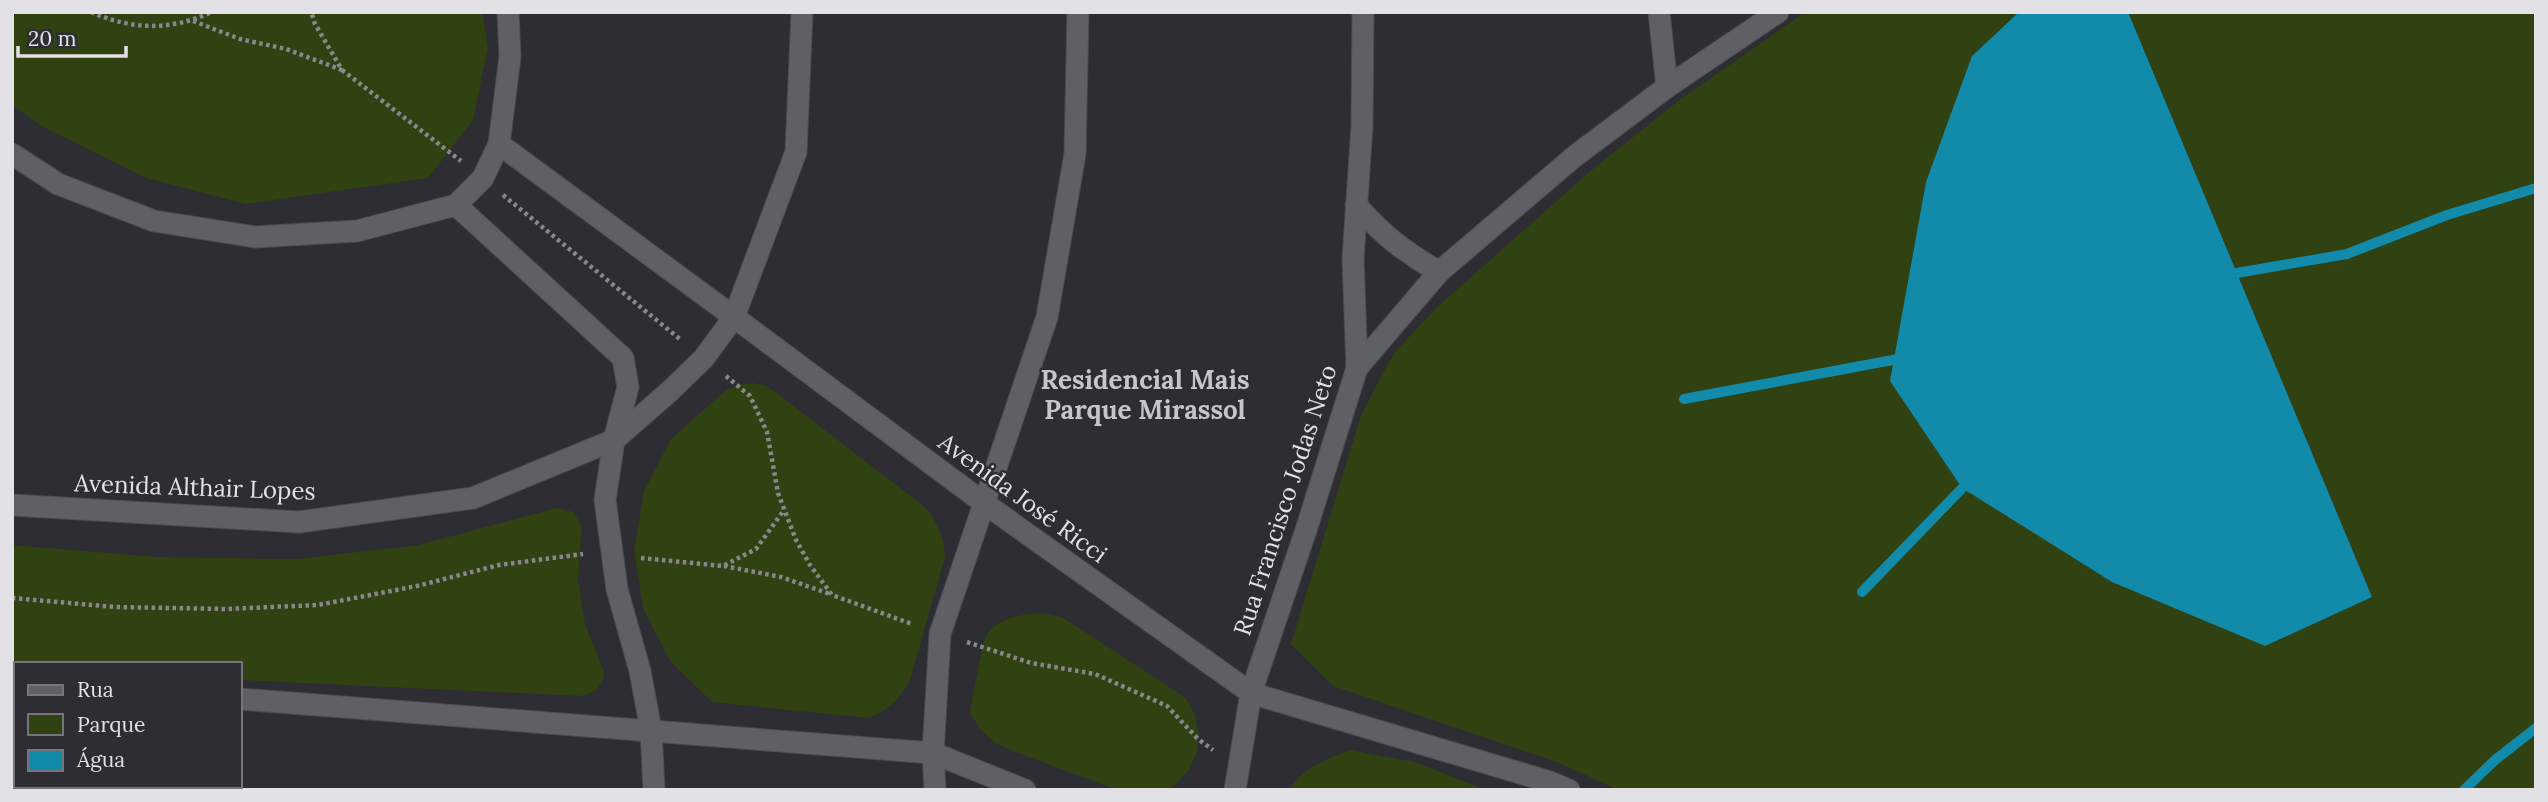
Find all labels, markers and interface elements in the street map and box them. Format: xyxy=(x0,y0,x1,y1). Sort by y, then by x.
scale bar xyxy=(18,14,126,58)
text: 20 m xyxy=(28,25,77,52)
street label: Rua Francisco Jodas Neto xyxy=(1227,361,1343,639)
district label: Residencial Mais Parque Mirassol xyxy=(1041,363,1250,426)
street label: Avenida José Ricci xyxy=(932,426,1113,570)
street label: Avenida Althair Lopes xyxy=(73,467,316,507)
legend xyxy=(14,662,242,788)
text: Rua xyxy=(77,676,114,703)
text: Parque xyxy=(77,711,145,738)
text: Água xyxy=(76,746,125,773)

